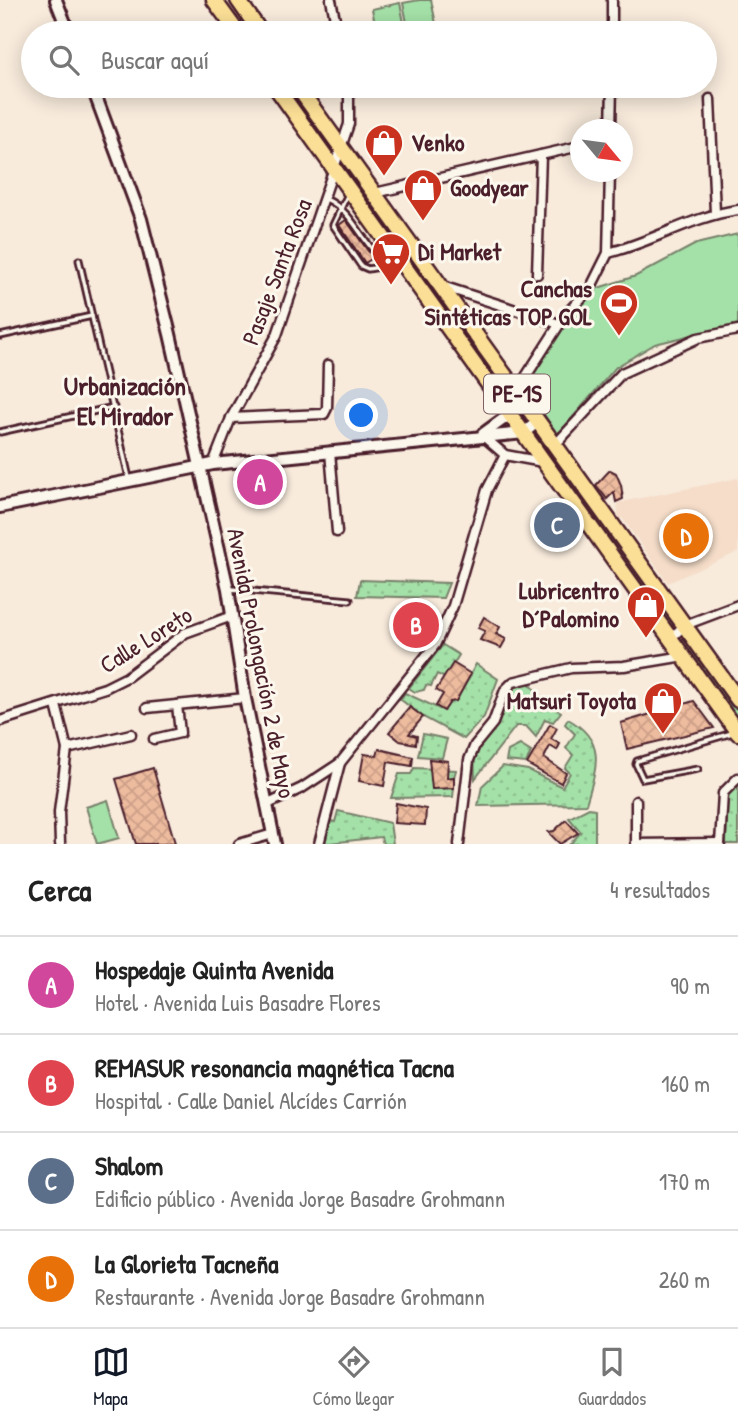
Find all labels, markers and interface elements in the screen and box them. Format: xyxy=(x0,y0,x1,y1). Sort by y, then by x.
search box xyxy=(21,21,717,98)
icon: search xyxy=(45,41,83,79)
text: Buscar aquí xyxy=(101,42,209,77)
north arrow xyxy=(570,119,633,182)
shop icon: Venko xyxy=(363,122,405,177)
place label: Venko xyxy=(411,126,465,158)
shop icon: Goodyear xyxy=(402,167,444,222)
place label: Goodyear xyxy=(450,171,529,204)
street label: Pasaje Santa Rosa xyxy=(234,194,319,349)
supermarket icon: Di Market xyxy=(370,231,412,286)
place label: Di Market xyxy=(418,235,502,267)
place label: Canchas Sintéticas TOP GOL xyxy=(424,272,592,332)
sports icon: Canchas Sintéticas TOP GOL xyxy=(598,282,640,337)
district label: Urbanización El Mirador xyxy=(64,368,186,433)
road number: PE-1S xyxy=(484,374,550,414)
your location xyxy=(344,398,378,432)
pin: A xyxy=(237,456,283,508)
pin: C xyxy=(534,499,580,551)
pin: D xyxy=(663,510,709,562)
street label: Avenida Prolongación 2 de Mayo xyxy=(220,525,304,801)
place label: Lubricentro D´Palomino xyxy=(519,574,619,634)
shop icon: Lubricentro D´Palomino xyxy=(625,584,667,639)
street label: Calle Loreto xyxy=(93,598,198,680)
pin: B xyxy=(393,599,439,651)
shop icon: Matsuri Toyota xyxy=(642,680,684,735)
place label: Matsuri Toyota xyxy=(507,684,637,717)
text: Cerca xyxy=(28,870,91,910)
text: 4 resultados xyxy=(610,874,710,905)
text: Hospedaje Quinta Avenida xyxy=(95,952,333,987)
text: A xyxy=(45,970,57,1001)
text: 90 m xyxy=(670,970,710,1001)
text: Hotel · Avenida Luis Basadre Flores xyxy=(95,987,381,1018)
text: REMASUR resonancia magnética Tacna xyxy=(95,1050,454,1085)
text: B xyxy=(45,1068,57,1099)
text: 160 m xyxy=(661,1068,710,1099)
text: Hospital · Calle Daniel Alcídes Carrión xyxy=(95,1085,407,1116)
text: Shalom xyxy=(95,1148,163,1183)
text: C xyxy=(45,1166,57,1197)
text: 170 m xyxy=(659,1166,710,1197)
text: Edificio público · Avenida Jorge Basadre Grohmann xyxy=(95,1183,505,1214)
text: La Glorieta Tacneña xyxy=(95,1246,279,1281)
text: D xyxy=(46,1264,56,1295)
text: 260 m xyxy=(659,1264,710,1295)
text: Restaurante · Avenida Jorge Basadre Grohmann xyxy=(95,1281,485,1312)
tab: Mapa xyxy=(92,1343,130,1411)
tab: Cómo llegar xyxy=(313,1343,395,1411)
tab: Guardados xyxy=(578,1343,646,1411)

